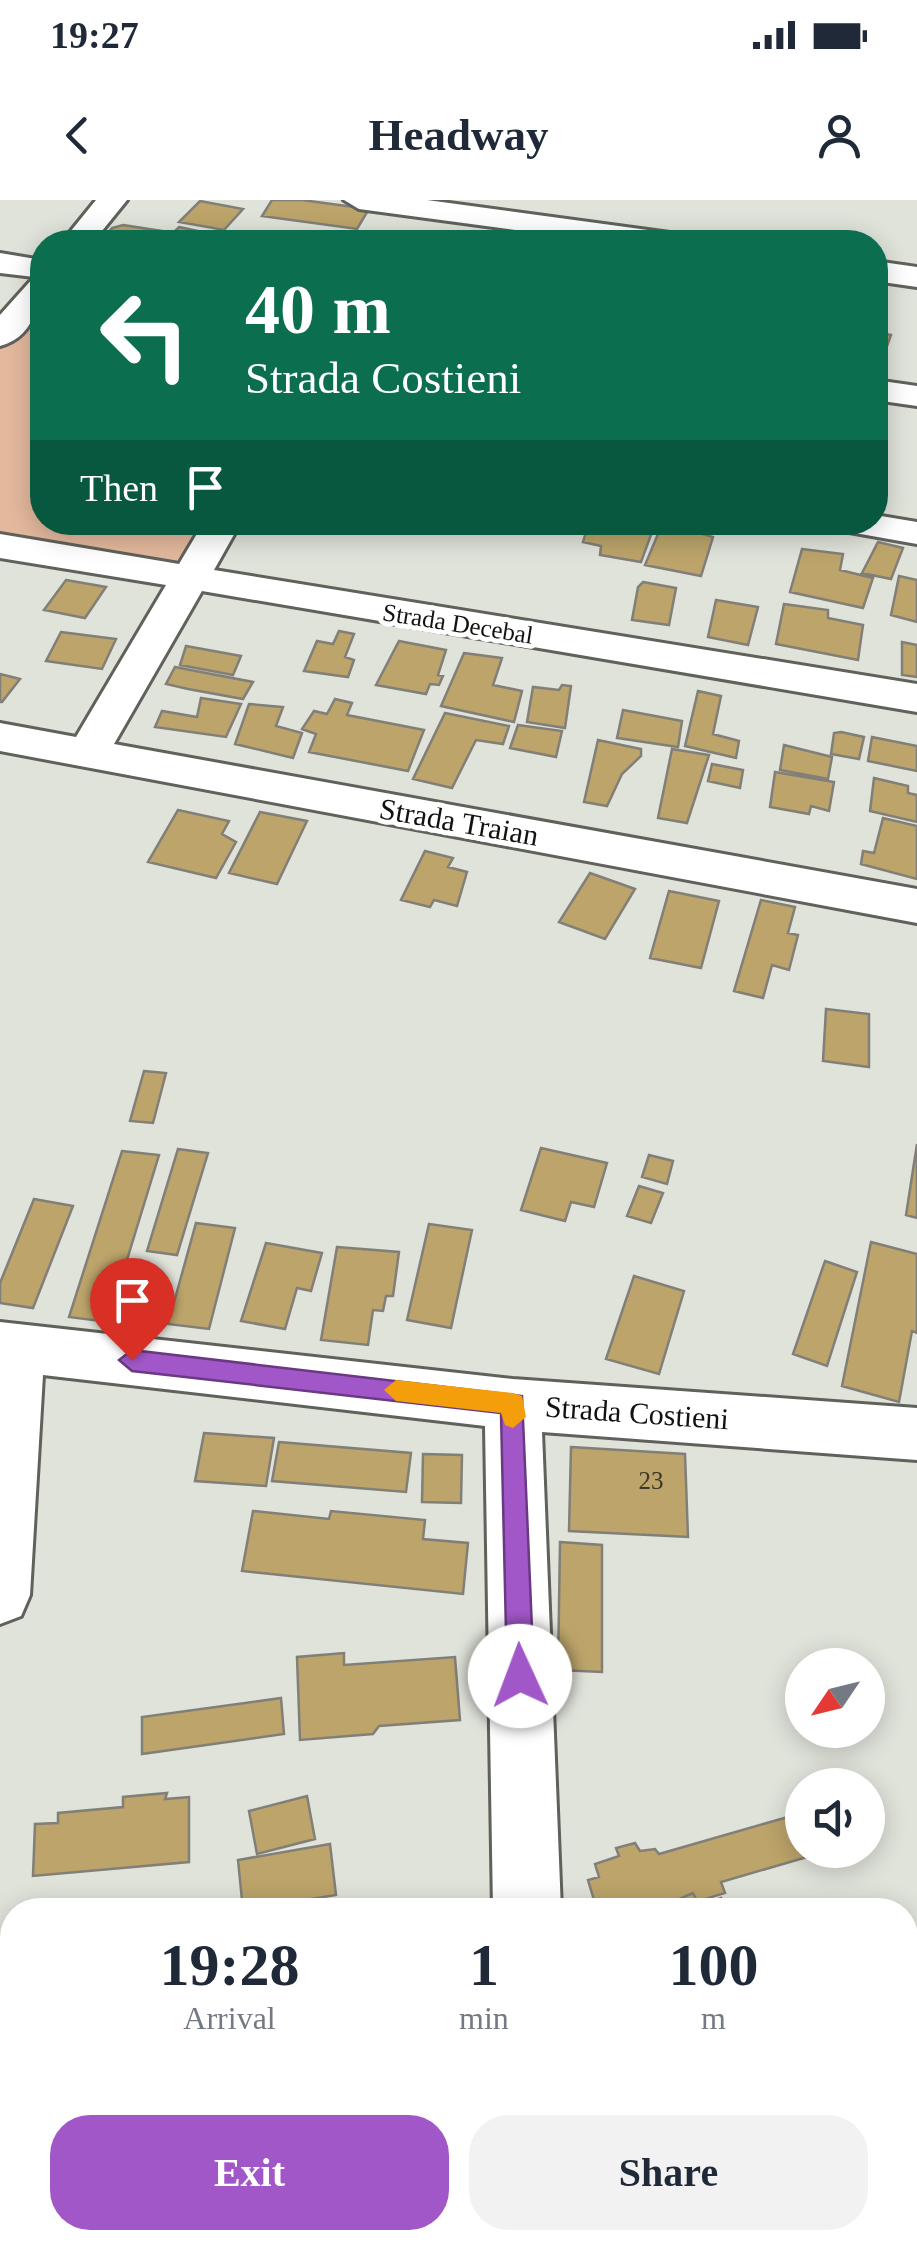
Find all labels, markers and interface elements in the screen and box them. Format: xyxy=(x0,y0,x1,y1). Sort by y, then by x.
text: 19:27 xyxy=(50,14,139,56)
icon: back xyxy=(50,108,105,163)
icon: person xyxy=(812,108,867,163)
text: Headway xyxy=(369,110,549,160)
icon: left xyxy=(80,270,210,400)
text: 40 m xyxy=(245,271,391,348)
text: Strada Costieni xyxy=(245,353,521,403)
icon: arrive xyxy=(178,460,233,515)
text: Then xyxy=(80,467,158,509)
street label: Strada Decebal xyxy=(381,598,535,649)
street label: Strada Traian xyxy=(377,791,541,852)
pin xyxy=(90,1258,175,1361)
icon: arrive xyxy=(105,1273,160,1328)
street label: Strada Costieni xyxy=(544,1390,730,1435)
house number: 23 xyxy=(639,1467,664,1494)
position arrow xyxy=(468,1624,572,1728)
north arrow xyxy=(785,1648,885,1748)
map controls xyxy=(785,1648,885,1868)
button: sound xyxy=(785,1768,885,1868)
text: 19:28 xyxy=(160,1932,300,1998)
text: 1 xyxy=(469,1932,499,1998)
text: 100 xyxy=(668,1932,758,1998)
text: Arrival xyxy=(183,2000,276,2036)
text: min xyxy=(459,2000,509,2036)
text: m xyxy=(701,2000,726,2036)
button: Exit xyxy=(50,2115,449,2230)
button: Share xyxy=(469,2115,868,2230)

